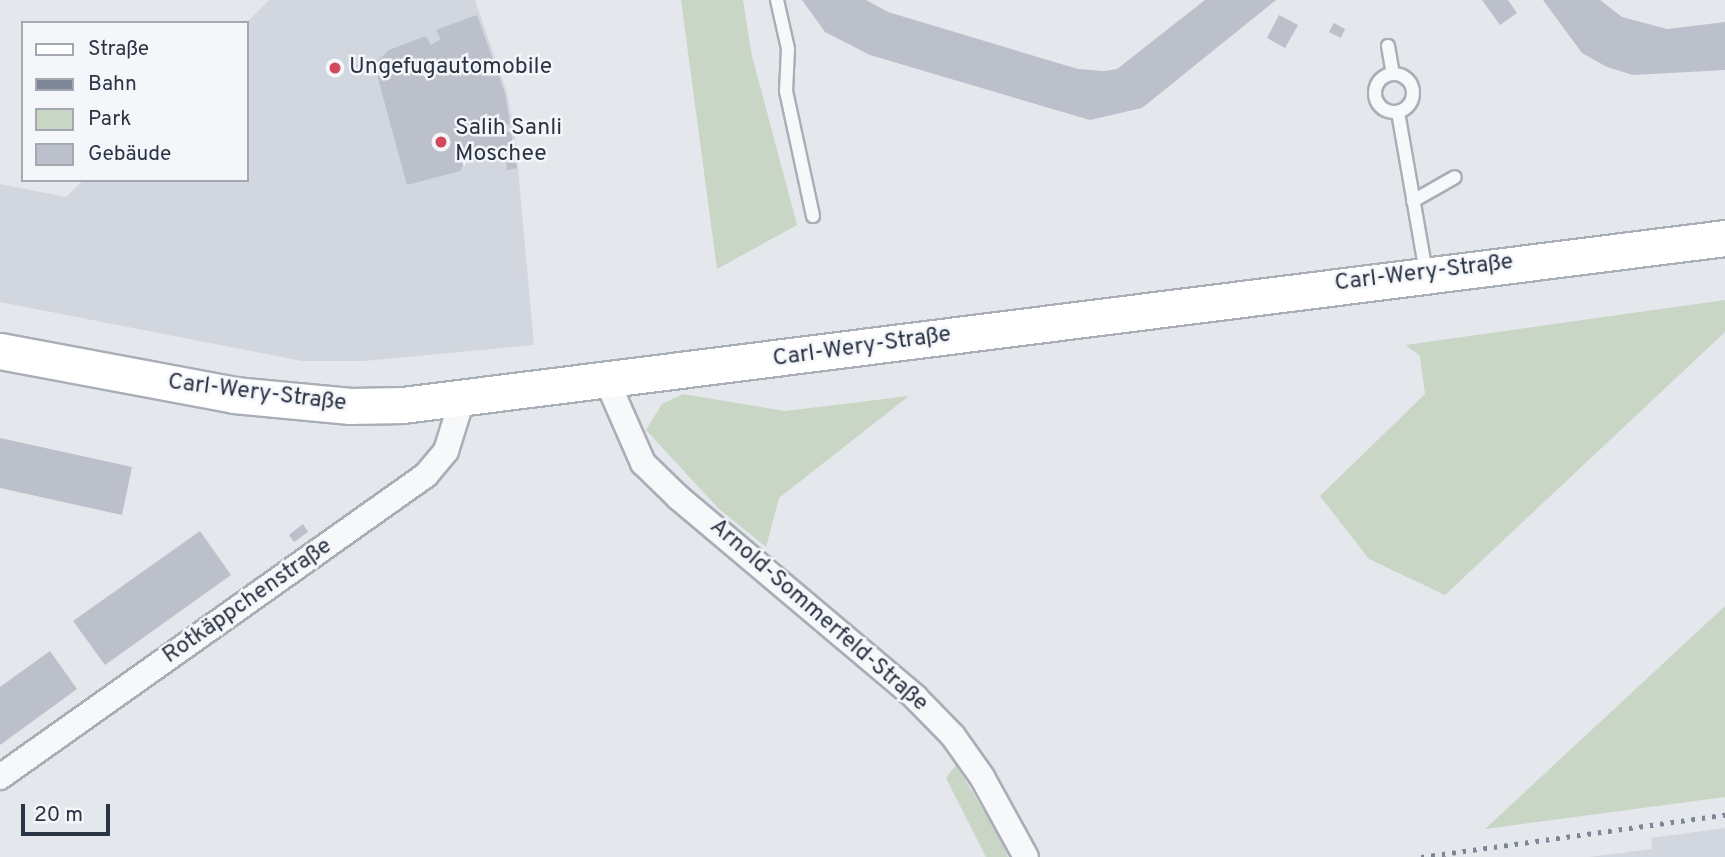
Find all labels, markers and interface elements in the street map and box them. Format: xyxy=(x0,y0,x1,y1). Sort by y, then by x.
legend xyxy=(21,21,248,182)
text: Straße xyxy=(88,36,149,63)
place label: Ungefugautomobile xyxy=(349,54,552,82)
marker: Ungefugautomobile xyxy=(327,60,343,76)
text: Bahn xyxy=(88,71,137,98)
text: Park xyxy=(88,106,131,133)
place label: Salih Sanli Moschee xyxy=(455,115,562,169)
marker: Salih Sanli Moschee xyxy=(433,134,449,150)
text: Gebäude xyxy=(88,141,171,168)
street label: Carl-Wery-Straße xyxy=(1333,249,1515,299)
street label: Carl-Wery-Straße xyxy=(771,322,953,374)
street label: Carl-Wery-Straße xyxy=(166,369,348,419)
street label: Arnold-Sommerfeld-Straße xyxy=(703,514,933,718)
street label: Rotkäppchenstraße xyxy=(158,533,338,671)
scale bar xyxy=(24,790,114,834)
text: 20 m xyxy=(34,802,83,829)

